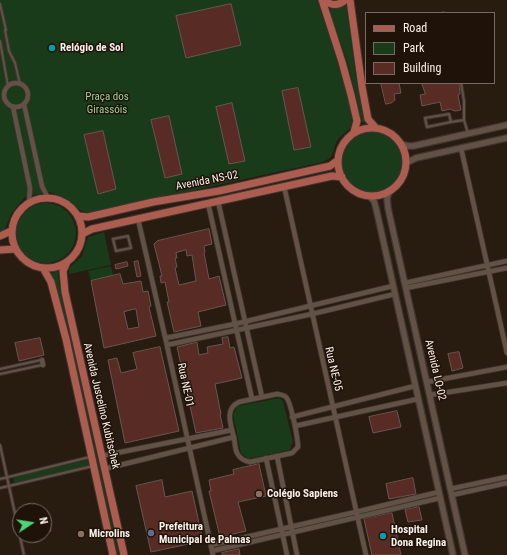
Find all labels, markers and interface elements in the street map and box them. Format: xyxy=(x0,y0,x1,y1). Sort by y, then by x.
legend xyxy=(365,12,495,84)
text: Road xyxy=(403,21,427,35)
place label: Relógio de Sol xyxy=(60,41,123,55)
text: Park xyxy=(403,41,424,55)
marker: Relógio de Sol xyxy=(47,43,57,53)
text: Building xyxy=(403,61,441,75)
park label: Praça dos Girassóis xyxy=(85,90,129,116)
street label: Avenida NS-02 xyxy=(175,169,239,193)
street label: Avenida LO-02 xyxy=(422,338,448,402)
street label: Avenida Juscelino Kubitschek xyxy=(80,342,122,470)
street label: Rua NE-05 xyxy=(322,346,344,392)
street label: Rua NE-01 xyxy=(174,362,196,408)
place label: Colégio Sapiens xyxy=(267,487,338,501)
marker: Colégio Sapiens xyxy=(254,489,264,499)
north arrow xyxy=(12,503,52,543)
text: N xyxy=(36,516,50,525)
place label: Prefeitura Municipal de Palmas xyxy=(159,520,250,546)
place label: Hospital Dona Regina xyxy=(391,523,446,549)
place label: Microlins xyxy=(89,527,130,541)
marker: Prefeitura Municipal de Palmas xyxy=(146,528,156,538)
marker: Microlins xyxy=(76,529,86,539)
marker: Hospital Dona Regina xyxy=(378,531,388,541)

